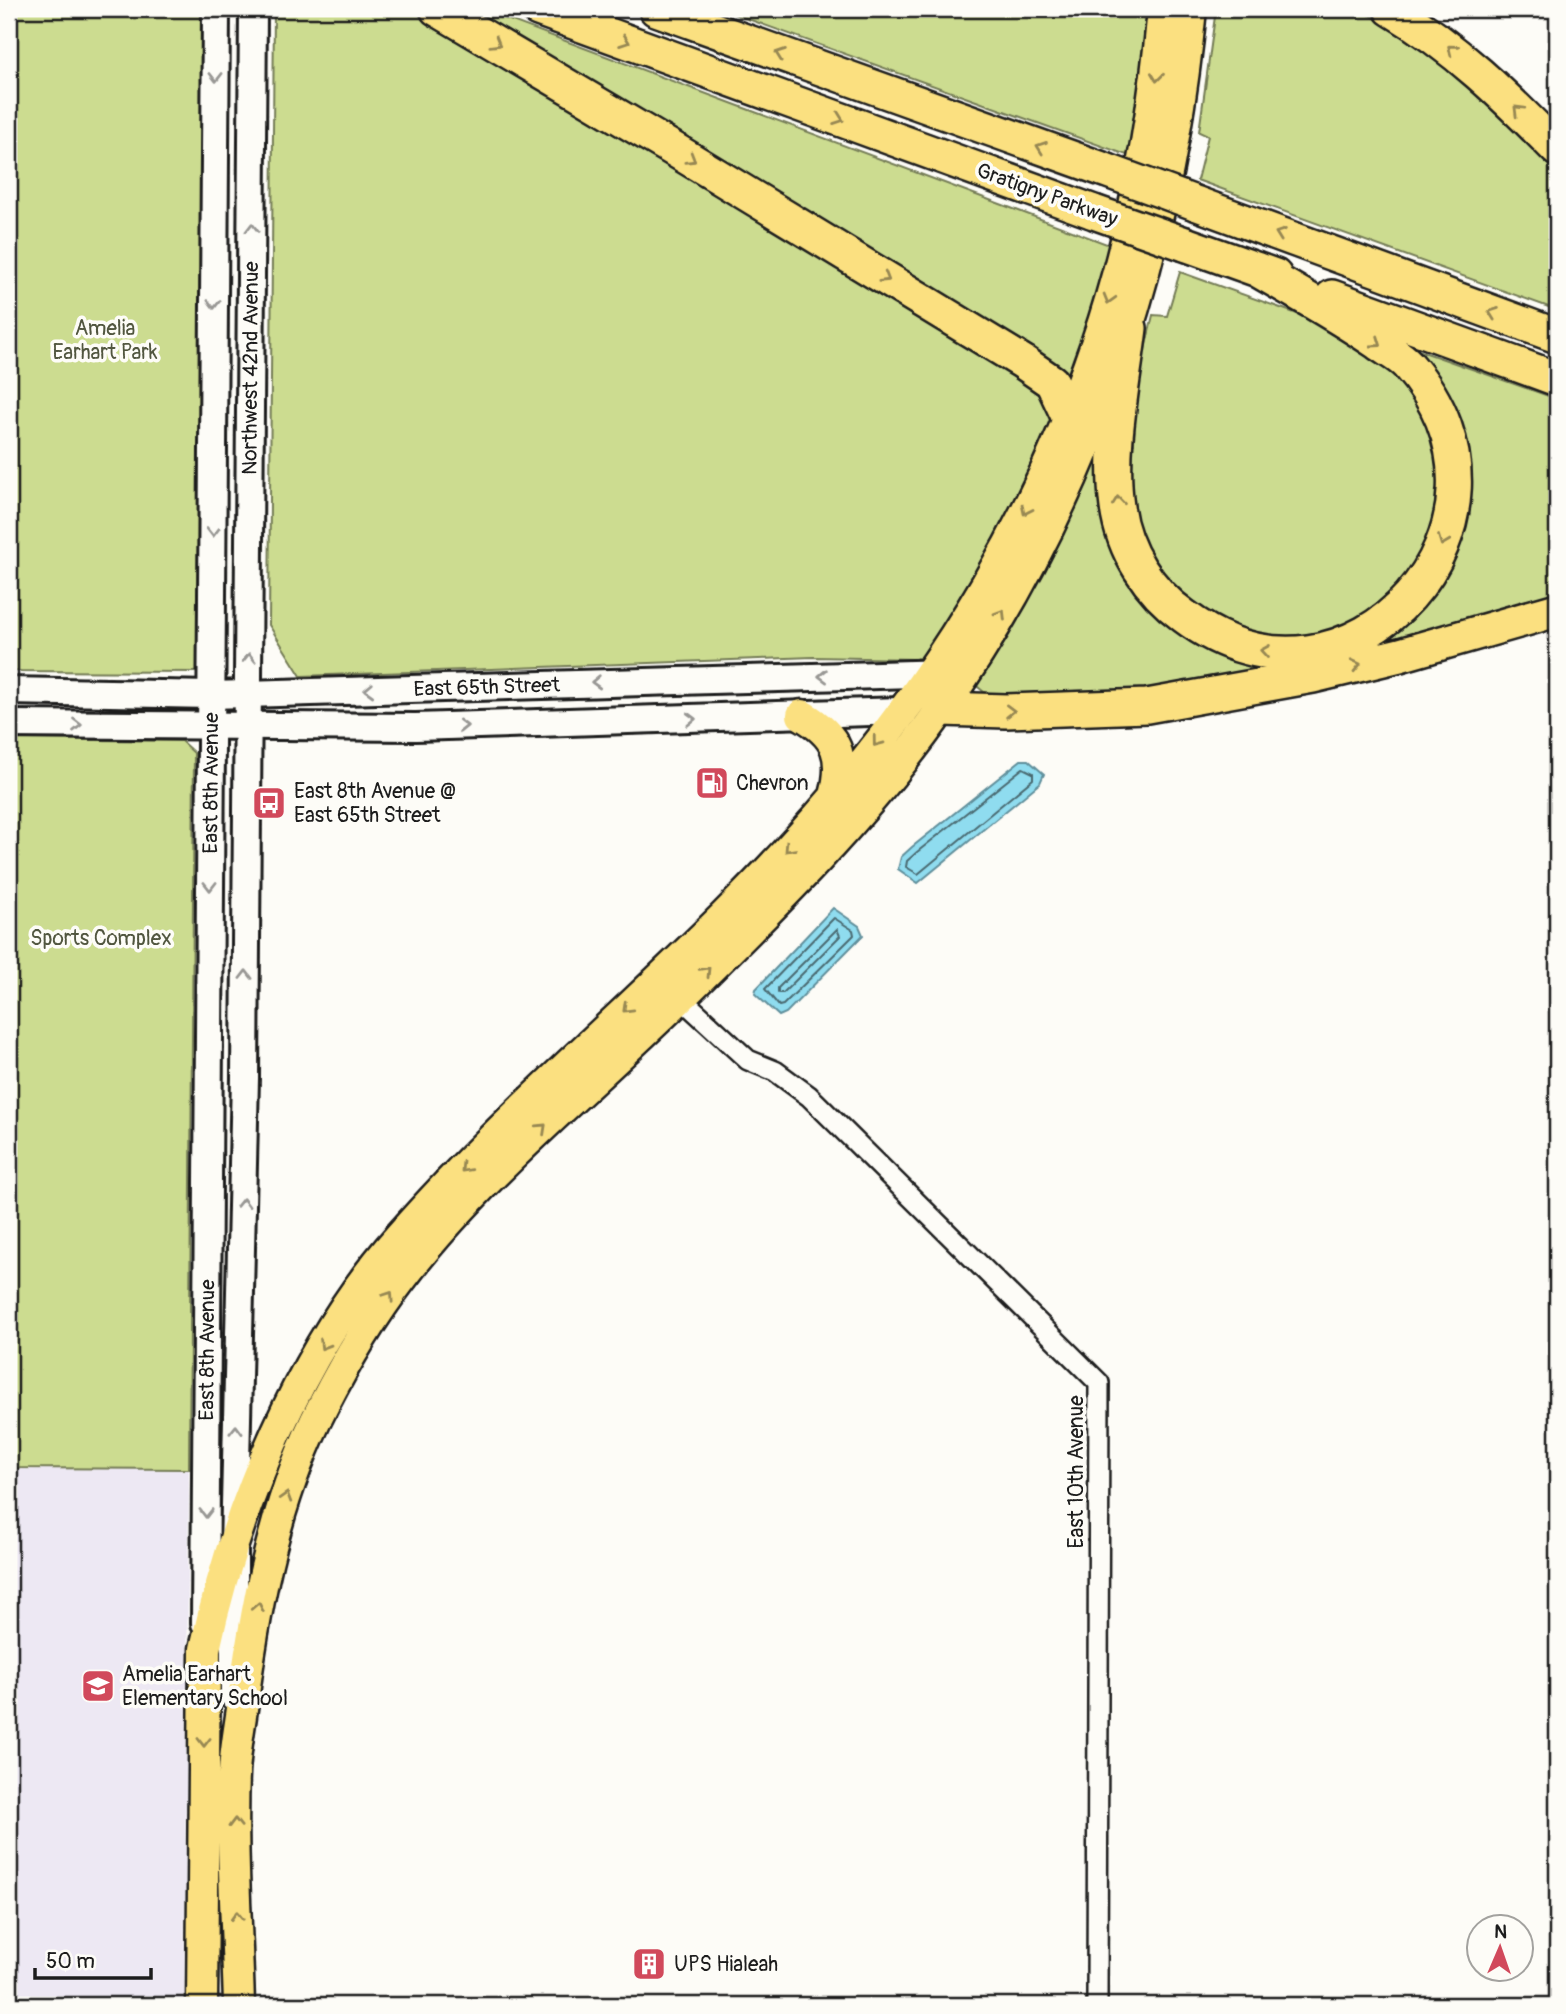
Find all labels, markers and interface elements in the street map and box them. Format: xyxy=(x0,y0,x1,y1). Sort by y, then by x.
one-way arrow xyxy=(619,32,631,46)
one-way arrow xyxy=(488,34,501,47)
one-way arrow xyxy=(1447,44,1459,57)
one-way arrow xyxy=(775,48,787,62)
one-way arrow xyxy=(1149,71,1164,82)
one-way arrow xyxy=(208,72,224,83)
one-way arrow xyxy=(1514,105,1527,118)
one-way arrow xyxy=(833,110,845,124)
one-way arrow xyxy=(1035,141,1047,155)
one-way arrow xyxy=(684,151,697,164)
street label: Gratigny Parkway xyxy=(973,157,1121,233)
one-way arrow xyxy=(244,222,260,232)
one-way arrow xyxy=(1274,228,1286,242)
street label: Northwest 42nd Avenue xyxy=(236,261,265,475)
one-way arrow xyxy=(878,269,891,282)
one-way arrow xyxy=(1103,293,1117,305)
one-way arrow xyxy=(206,300,222,310)
one-way arrow xyxy=(1488,307,1500,321)
park label: Amelia Earhart Park xyxy=(52,315,158,366)
one-way arrow xyxy=(1369,335,1382,347)
one-way arrow xyxy=(1110,496,1125,507)
one-way arrow xyxy=(1020,503,1034,515)
one-way arrow xyxy=(205,527,220,538)
one-way arrow xyxy=(1437,534,1451,546)
one-way arrow xyxy=(992,609,1005,622)
one-way arrow xyxy=(1260,644,1271,659)
one-way arrow xyxy=(241,653,257,663)
one-way arrow xyxy=(1350,659,1362,674)
one-way arrow xyxy=(818,668,829,683)
street label: East 65th Street xyxy=(413,671,561,702)
one-way arrow xyxy=(590,674,601,690)
one-way arrow xyxy=(363,683,374,698)
one-way arrow xyxy=(1005,703,1016,718)
street label: East 8th Avenue xyxy=(197,712,225,854)
one-way arrow xyxy=(685,712,696,727)
one-way arrow xyxy=(72,717,83,733)
one-way arrow xyxy=(458,718,469,734)
one-way arrow xyxy=(873,735,885,747)
fuel station icon: Chevron xyxy=(693,764,731,802)
place label: Chevron xyxy=(736,770,809,797)
place label: East 8th Avenue @ East 65th Street xyxy=(294,778,456,829)
bus stop icon: East 8th Avenue @ East 65th Street xyxy=(250,784,288,822)
one-way arrow xyxy=(784,840,797,853)
one-way arrow xyxy=(202,881,218,892)
park label: Sports Complex xyxy=(30,925,172,952)
one-way arrow xyxy=(698,966,711,979)
one-way arrow xyxy=(238,970,254,980)
one-way arrow xyxy=(622,1000,635,1013)
one-way arrow xyxy=(534,1124,547,1137)
one-way arrow xyxy=(461,1160,474,1173)
one-way arrow xyxy=(235,1197,250,1208)
street label: East 8th Avenue xyxy=(193,1279,221,1421)
one-way arrow xyxy=(381,1291,393,1304)
one-way arrow xyxy=(319,1337,332,1350)
street label: East 10th Avenue xyxy=(1063,1395,1090,1549)
one-way arrow xyxy=(229,1425,244,1436)
one-way arrow xyxy=(277,1492,292,1504)
one-way arrow xyxy=(198,1508,213,1519)
one-way arrow xyxy=(249,1601,264,1613)
place label: Amelia Earhart Elementary School xyxy=(122,1661,288,1712)
school or university icon: Amelia Earhart Elementary School xyxy=(79,1667,117,1705)
one-way arrow xyxy=(196,1737,212,1748)
one-way arrow xyxy=(227,1818,243,1828)
one-way arrow xyxy=(229,1910,244,1921)
north arrow xyxy=(1464,1912,1534,1982)
text: N xyxy=(1494,1920,1508,1944)
scale bar xyxy=(35,1937,150,1981)
building icon: UPS Hialeah xyxy=(630,1945,668,1983)
text: 50 m xyxy=(46,1948,95,1975)
place label: UPS Hialeah xyxy=(674,1951,778,1978)

